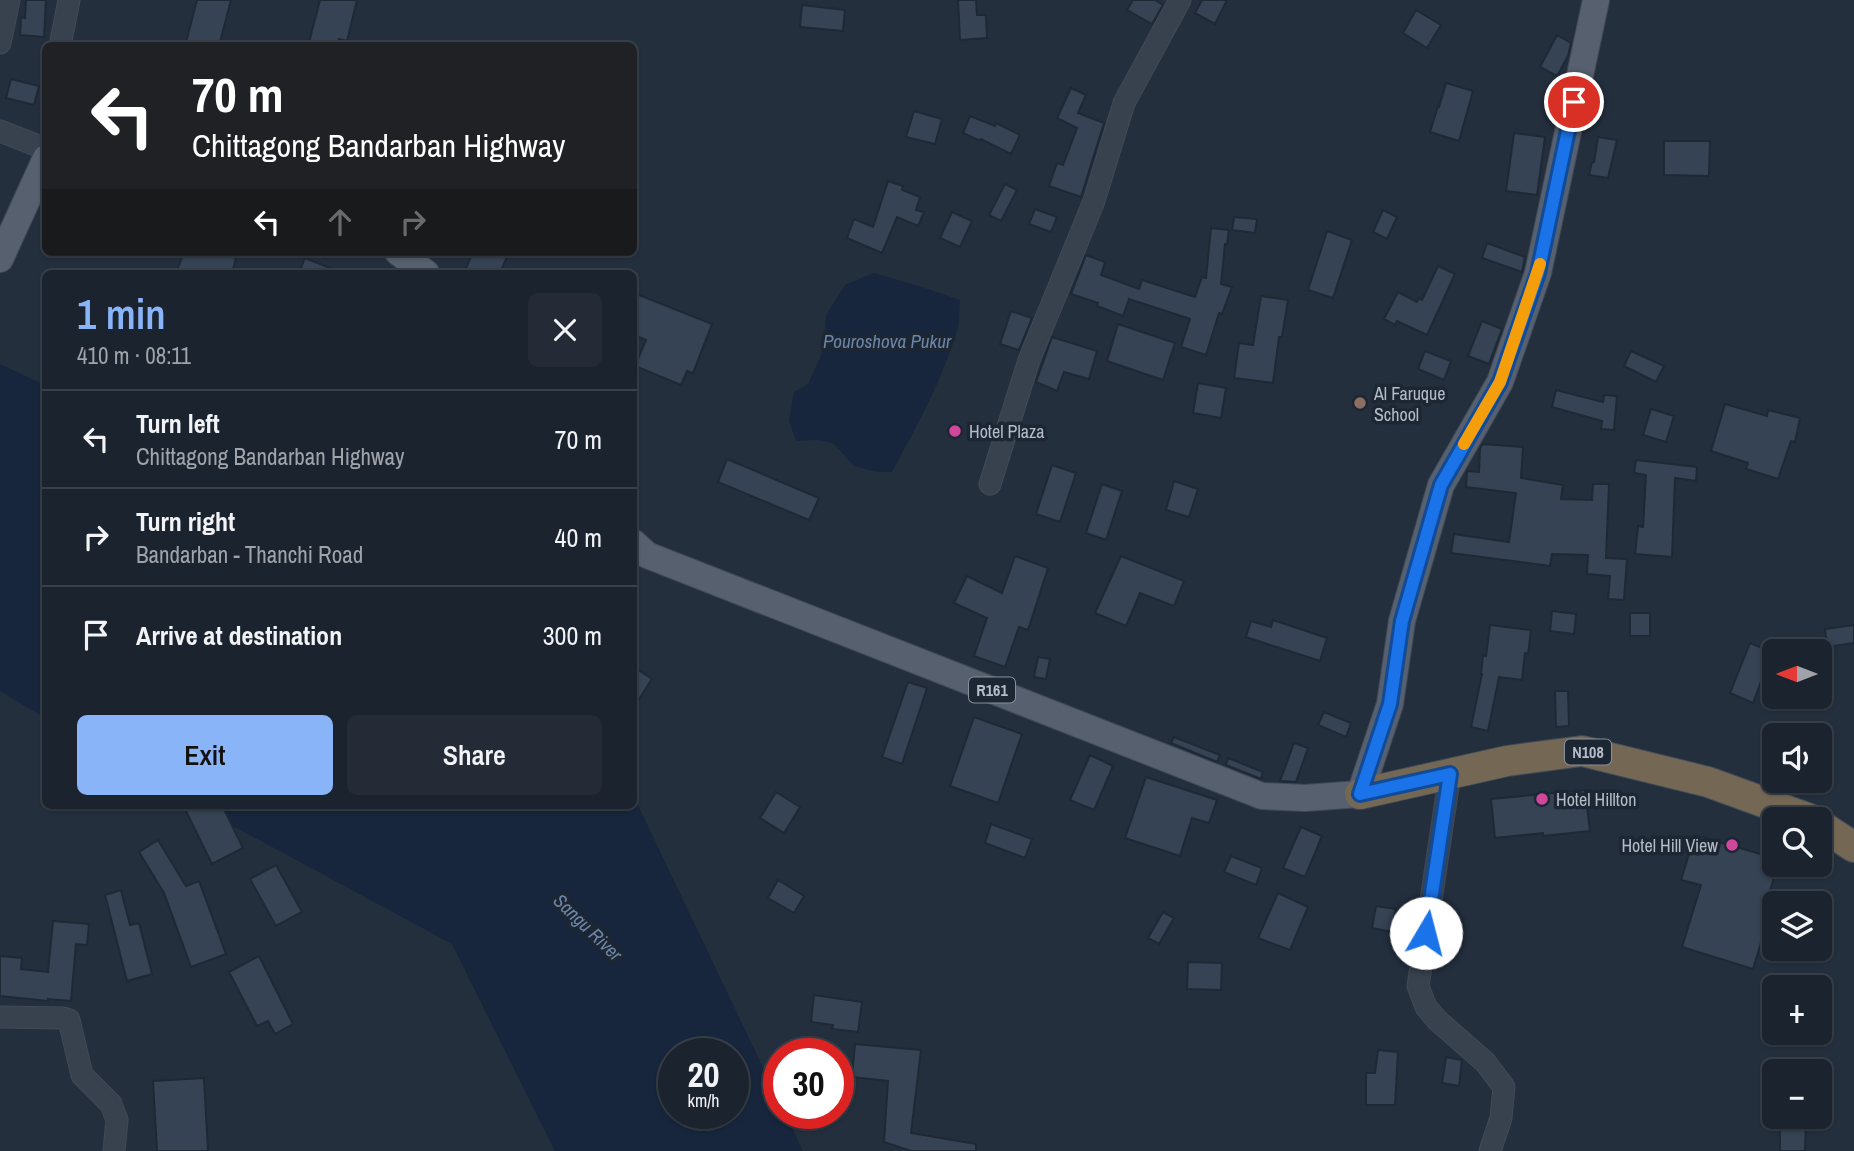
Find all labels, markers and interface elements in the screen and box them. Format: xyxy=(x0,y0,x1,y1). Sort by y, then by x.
text: 70 m xyxy=(192,61,284,127)
icon: left xyxy=(77,70,168,161)
pin xyxy=(1544,72,1604,132)
icon: arrive xyxy=(1555,83,1593,121)
text: Chittagong Bandarban Highway xyxy=(192,124,565,167)
icon: left xyxy=(248,203,286,241)
icon: ahead xyxy=(321,203,359,241)
icon: right xyxy=(394,203,432,241)
text: 1 min xyxy=(77,286,166,342)
button: close xyxy=(528,293,602,367)
water label: Pouroshova Pukur xyxy=(823,328,952,354)
text: 410 m · 08:11 xyxy=(77,340,191,371)
place label: Al Faruque School xyxy=(1373,381,1445,427)
marker: Al Faruque School xyxy=(1352,395,1368,411)
text: Turn left xyxy=(136,406,220,441)
place label: Hotel Plaza xyxy=(969,419,1044,444)
icon: left xyxy=(77,420,115,458)
text: 70 m xyxy=(555,422,602,457)
marker: Hotel Plaza xyxy=(947,423,963,439)
text: Chittagong Bandarban Highway xyxy=(136,441,404,472)
text: Turn right xyxy=(136,504,235,539)
icon: right xyxy=(77,518,115,556)
text: 40 m xyxy=(555,520,602,555)
text: Bandarban - Thanchi Road xyxy=(136,539,363,570)
icon: arrive xyxy=(77,616,115,654)
text: Arrive at destination xyxy=(136,618,342,653)
text: 300 m xyxy=(543,618,602,653)
north arrow xyxy=(1762,639,1832,709)
map controls xyxy=(1762,639,1832,1129)
road number: R161 xyxy=(969,678,1015,702)
button: Exit xyxy=(77,715,333,795)
button: Share xyxy=(347,715,602,795)
button: sound xyxy=(1762,723,1832,793)
road number: N108 xyxy=(1565,740,1611,764)
place label: Hotel Hillton xyxy=(1556,787,1636,812)
marker: Hotel Hillton xyxy=(1534,791,1550,807)
button: search xyxy=(1762,807,1832,877)
place label: Hotel Hill View xyxy=(1621,833,1718,858)
marker: Hotel Hill View xyxy=(1724,837,1740,853)
water label: Sangu River xyxy=(548,888,629,967)
button: layers xyxy=(1762,891,1832,961)
position arrow xyxy=(1389,896,1463,970)
button: + xyxy=(1762,975,1832,1045)
speed limit sign: 30 xyxy=(763,1038,854,1129)
text: 20 xyxy=(688,1051,719,1098)
button: − xyxy=(1762,1059,1832,1129)
text: km/h xyxy=(688,1088,720,1113)

